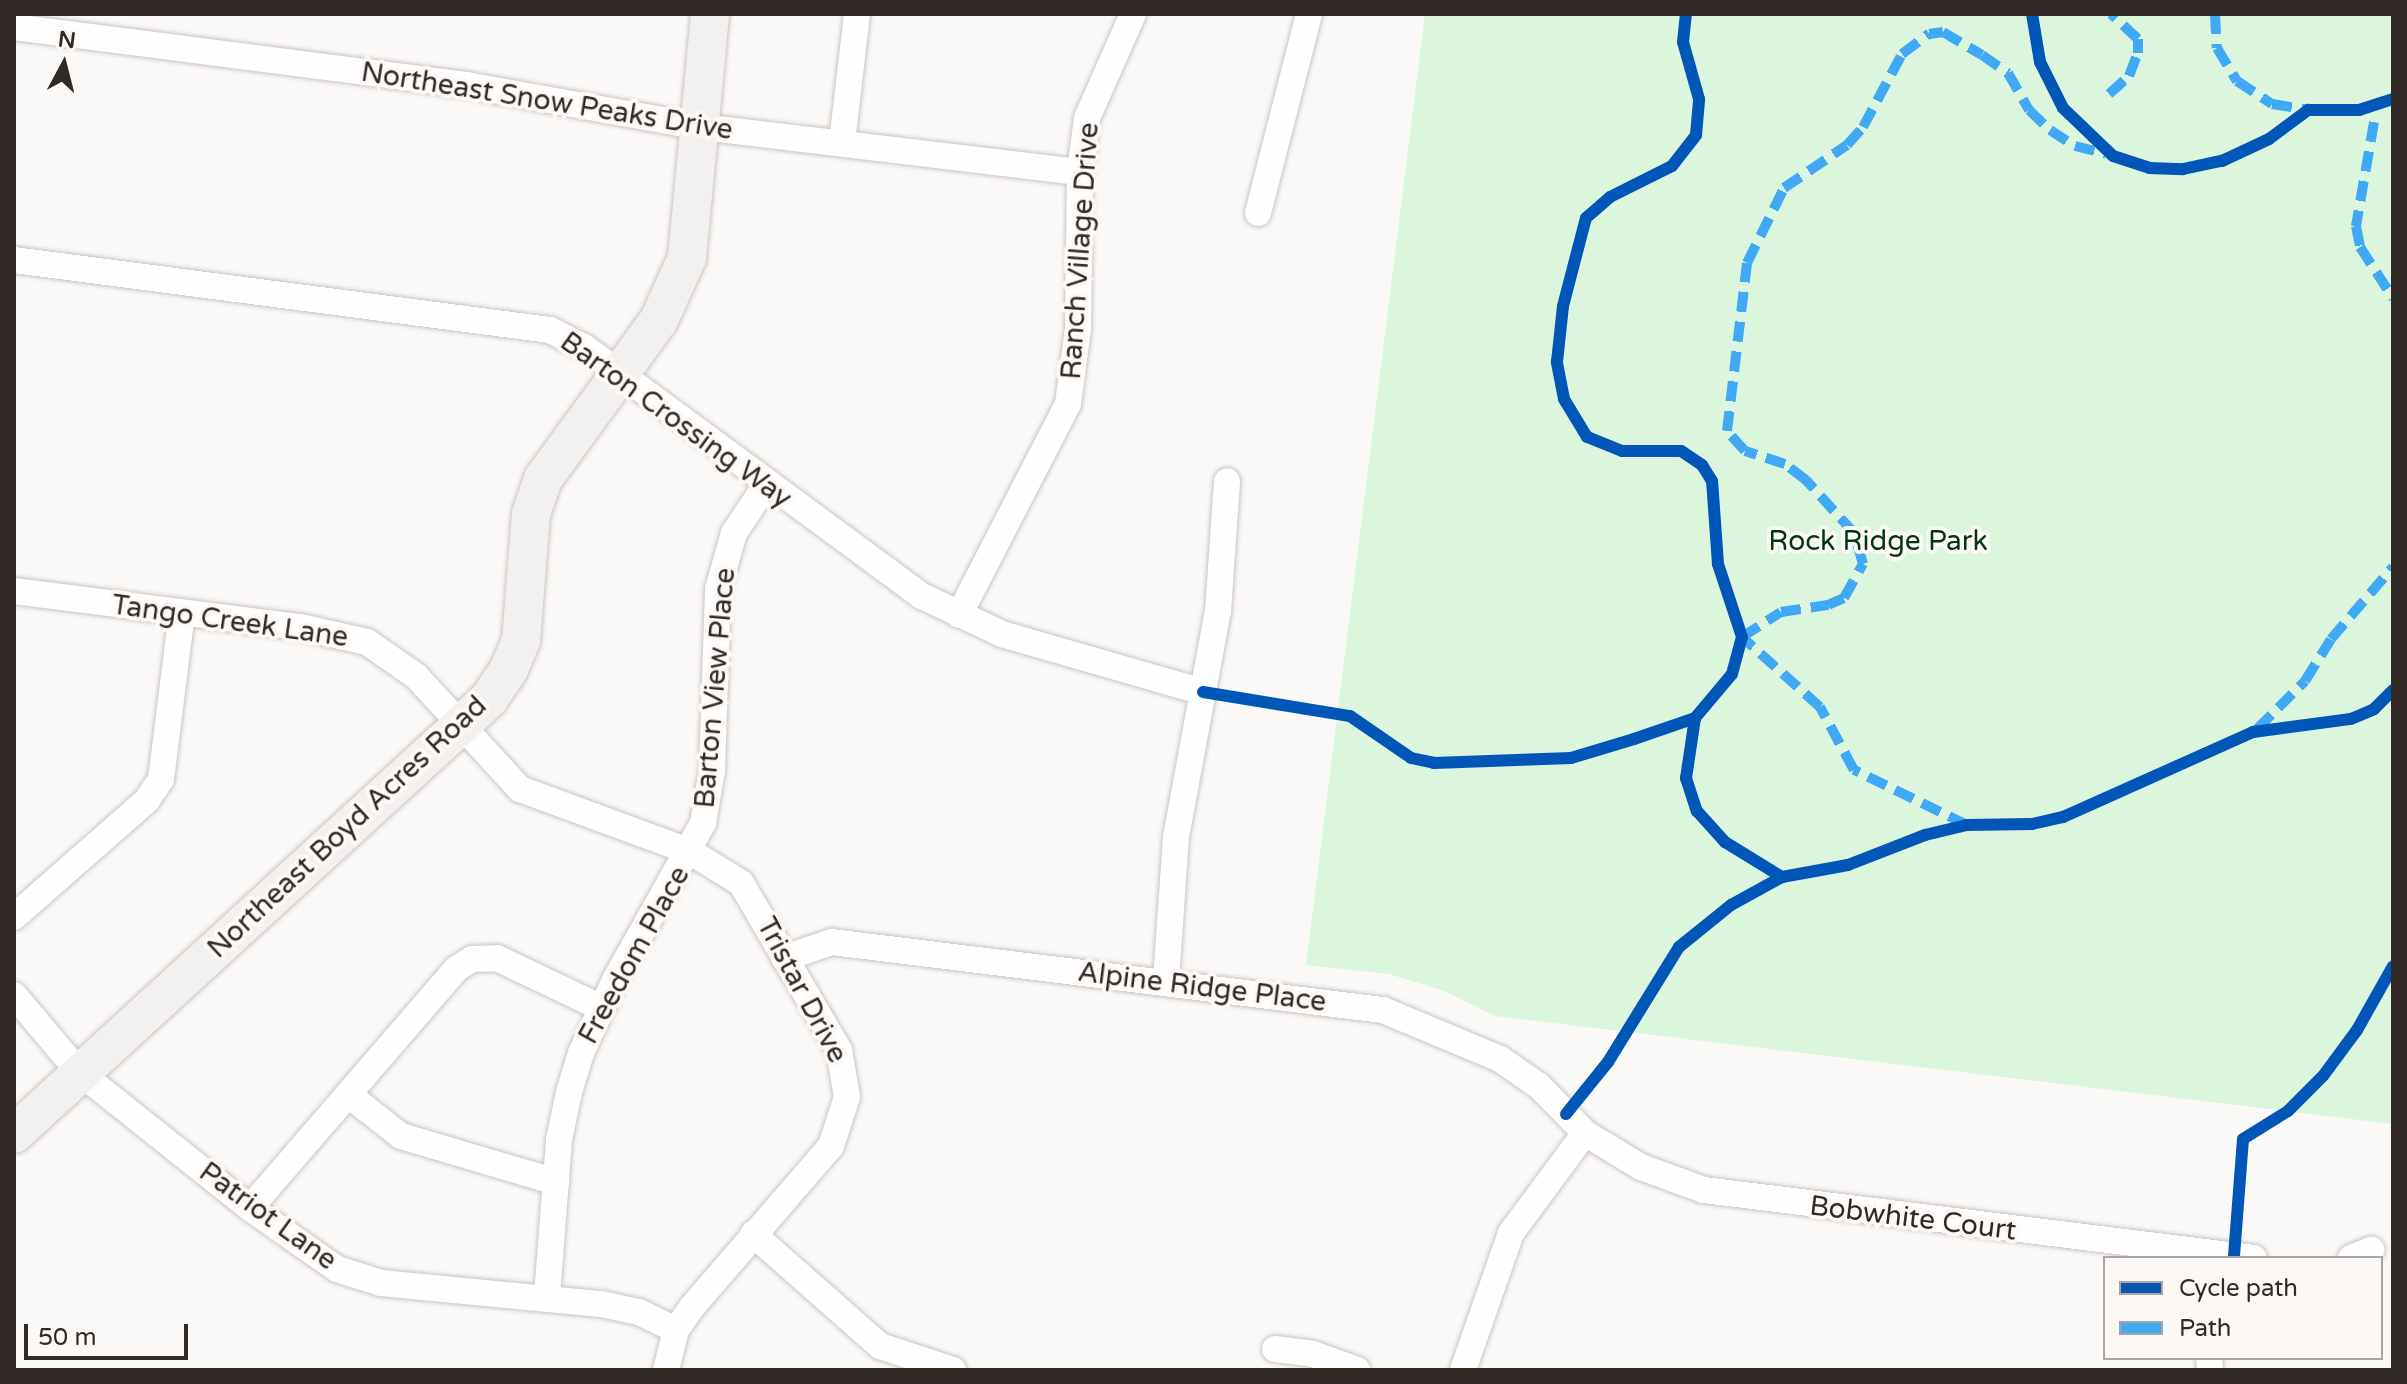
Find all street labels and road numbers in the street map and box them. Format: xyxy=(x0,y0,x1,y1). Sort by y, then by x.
street label: Northeast Snow Peaks Drive xyxy=(359,55,735,147)
street label: Ranch Village Drive xyxy=(1054,121,1106,381)
street label: Barton Crossing Way xyxy=(554,325,798,515)
street label: Barton View Place xyxy=(688,566,742,810)
street label: Tango Creek Lane xyxy=(110,588,350,654)
street label: Northeast Boyd Acres Road xyxy=(201,689,493,965)
street label: Freedom Place xyxy=(571,860,697,1050)
street label: Tristar Drive xyxy=(750,912,854,1068)
street label: Alpine Ridge Place xyxy=(1076,955,1328,1019)
street label: Patriot Lane xyxy=(193,1155,343,1277)
street label: Bobwhite Court xyxy=(1808,1189,2018,1247)

